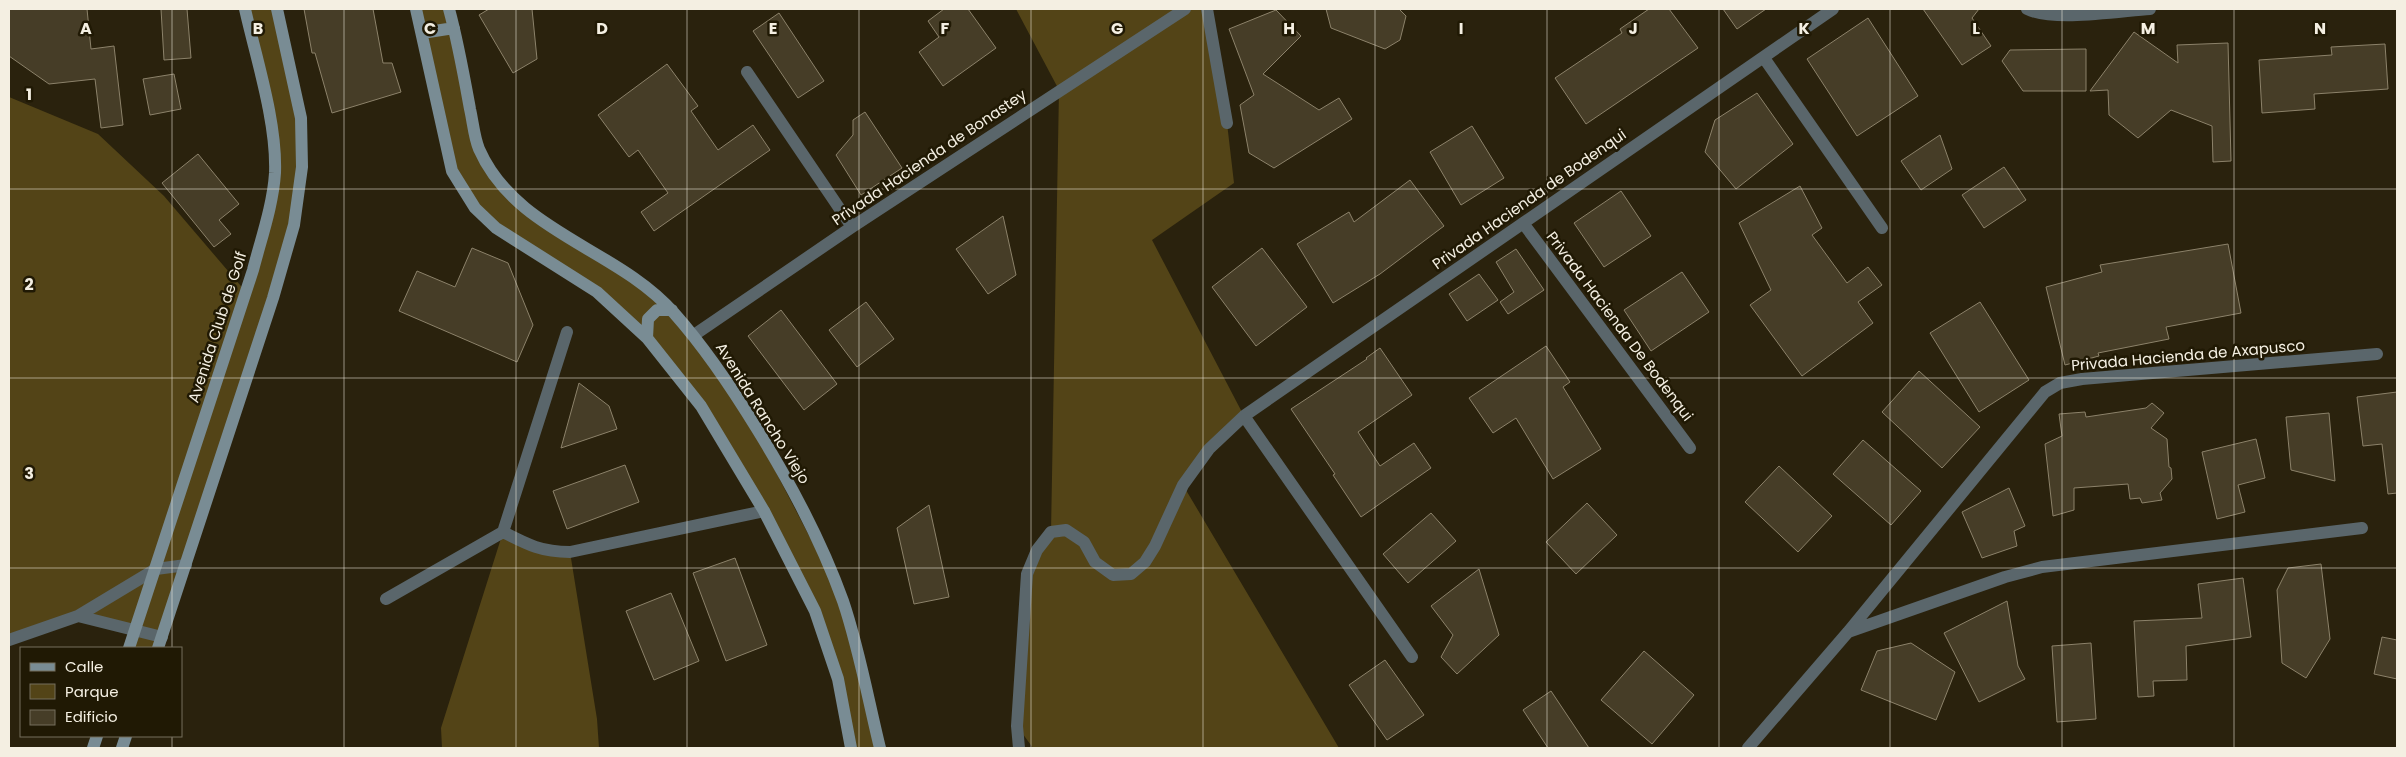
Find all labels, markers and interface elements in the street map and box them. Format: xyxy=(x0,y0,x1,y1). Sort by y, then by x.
text: A xyxy=(80,17,92,40)
text: B xyxy=(253,17,263,40)
text: C xyxy=(424,17,436,40)
text: D xyxy=(596,17,608,40)
text: E xyxy=(769,17,777,40)
text: F xyxy=(941,17,950,40)
text: G xyxy=(1111,17,1123,40)
text: H xyxy=(1283,17,1295,40)
text: I xyxy=(1459,17,1463,40)
text: J xyxy=(1628,17,1638,40)
text: K xyxy=(1798,17,1810,40)
text: L xyxy=(1972,17,1980,40)
text: M xyxy=(2141,17,2155,40)
text: N xyxy=(2314,17,2326,40)
text: 1 xyxy=(26,83,32,106)
street label: Privada Hacienda de Bonastey xyxy=(828,84,1031,230)
street label: Privada Hacienda de Bodenqui xyxy=(1428,124,1630,274)
street label: Privada Hacienda De Bodenqui xyxy=(1542,227,1698,425)
street label: Avenida Club de Golf xyxy=(183,249,251,405)
text: 2 xyxy=(24,273,34,296)
street label: Privada Hacienda de Axapusco xyxy=(2070,334,2306,376)
street label: Avenida Rancho Viejo xyxy=(711,338,815,488)
text: 3 xyxy=(24,462,34,485)
legend xyxy=(20,647,182,737)
text: Calle xyxy=(65,656,103,677)
text: Parque xyxy=(65,681,118,702)
text: Edificio xyxy=(65,706,118,727)

